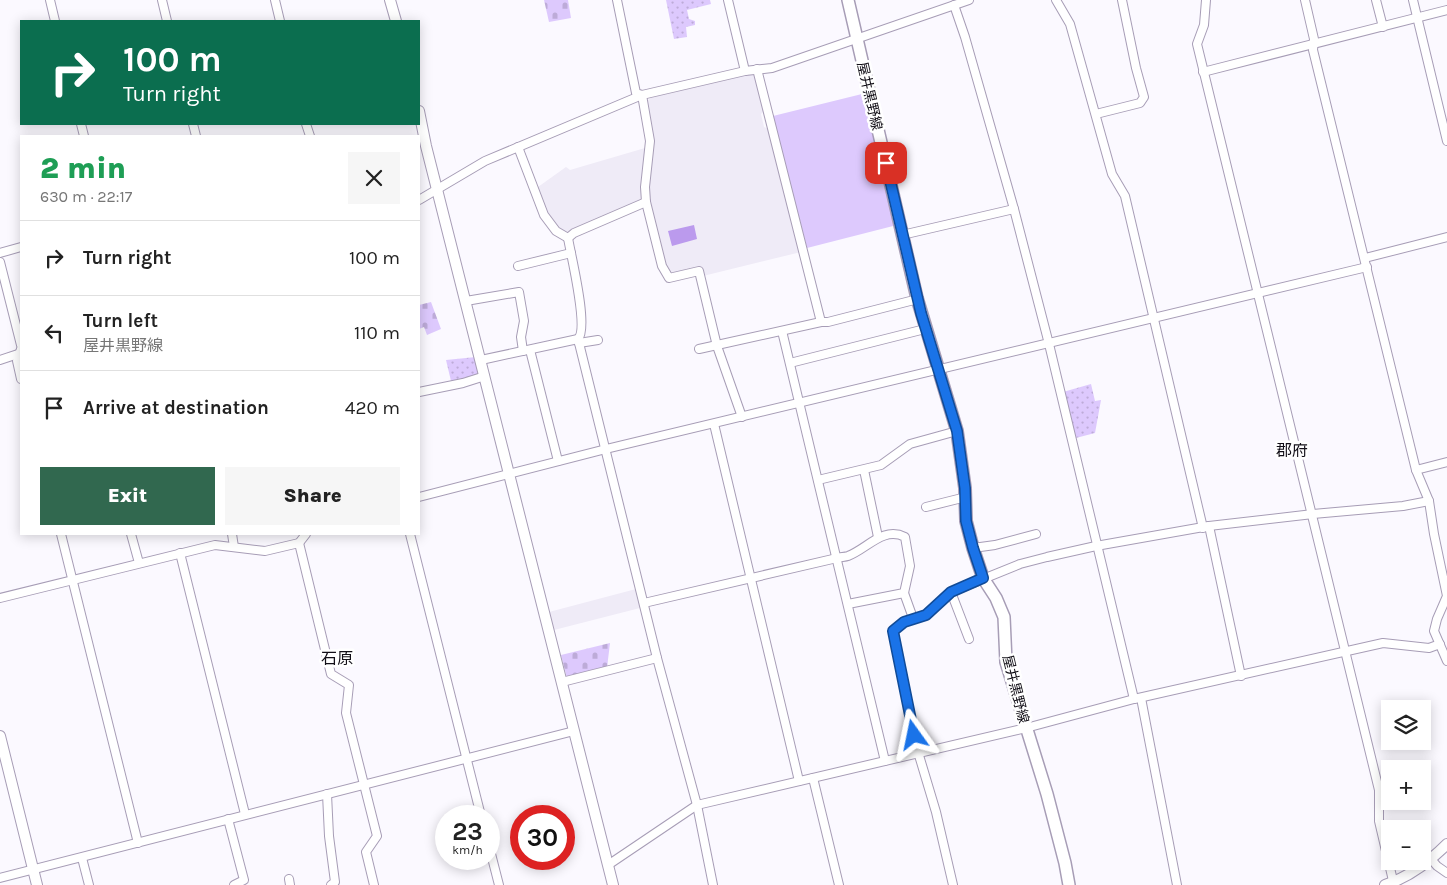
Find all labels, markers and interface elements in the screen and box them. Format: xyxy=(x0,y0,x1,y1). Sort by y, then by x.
text: 100 m xyxy=(123,39,222,80)
icon: right xyxy=(40,40,105,105)
street label: 屋井黒野線 xyxy=(853,60,886,132)
text: Turn right xyxy=(123,81,221,107)
pin xyxy=(865,142,907,184)
icon: arrive xyxy=(872,149,900,177)
text: 2 min xyxy=(40,150,126,186)
button: close xyxy=(348,152,400,204)
text: 630 m · 22:17 xyxy=(40,187,132,206)
icon: right xyxy=(40,244,68,272)
text: Turn right xyxy=(83,247,172,269)
text: 100 m xyxy=(349,247,400,269)
text: Turn left xyxy=(83,310,158,332)
icon: left xyxy=(40,319,68,347)
text: 110 m xyxy=(354,322,400,344)
text: 屋井黒野線 xyxy=(83,336,163,355)
icon: arrive xyxy=(40,394,68,422)
text: Arrive at destination xyxy=(83,397,269,419)
text: 420 m xyxy=(345,397,400,419)
district label: 郡府 xyxy=(1276,441,1308,460)
button: Exit xyxy=(40,467,215,525)
button: Share xyxy=(225,467,400,525)
district label: 石原 xyxy=(321,649,353,668)
street label: 屋井黒野線 xyxy=(999,653,1032,725)
map controls xyxy=(1381,700,1431,870)
button: layers xyxy=(1381,700,1431,750)
position arrow xyxy=(887,708,939,760)
button: + xyxy=(1381,760,1431,810)
speed limit sign: 30 xyxy=(510,805,575,870)
text: 23 xyxy=(452,817,483,846)
button: − xyxy=(1381,820,1431,870)
text: km/h xyxy=(452,843,483,857)

